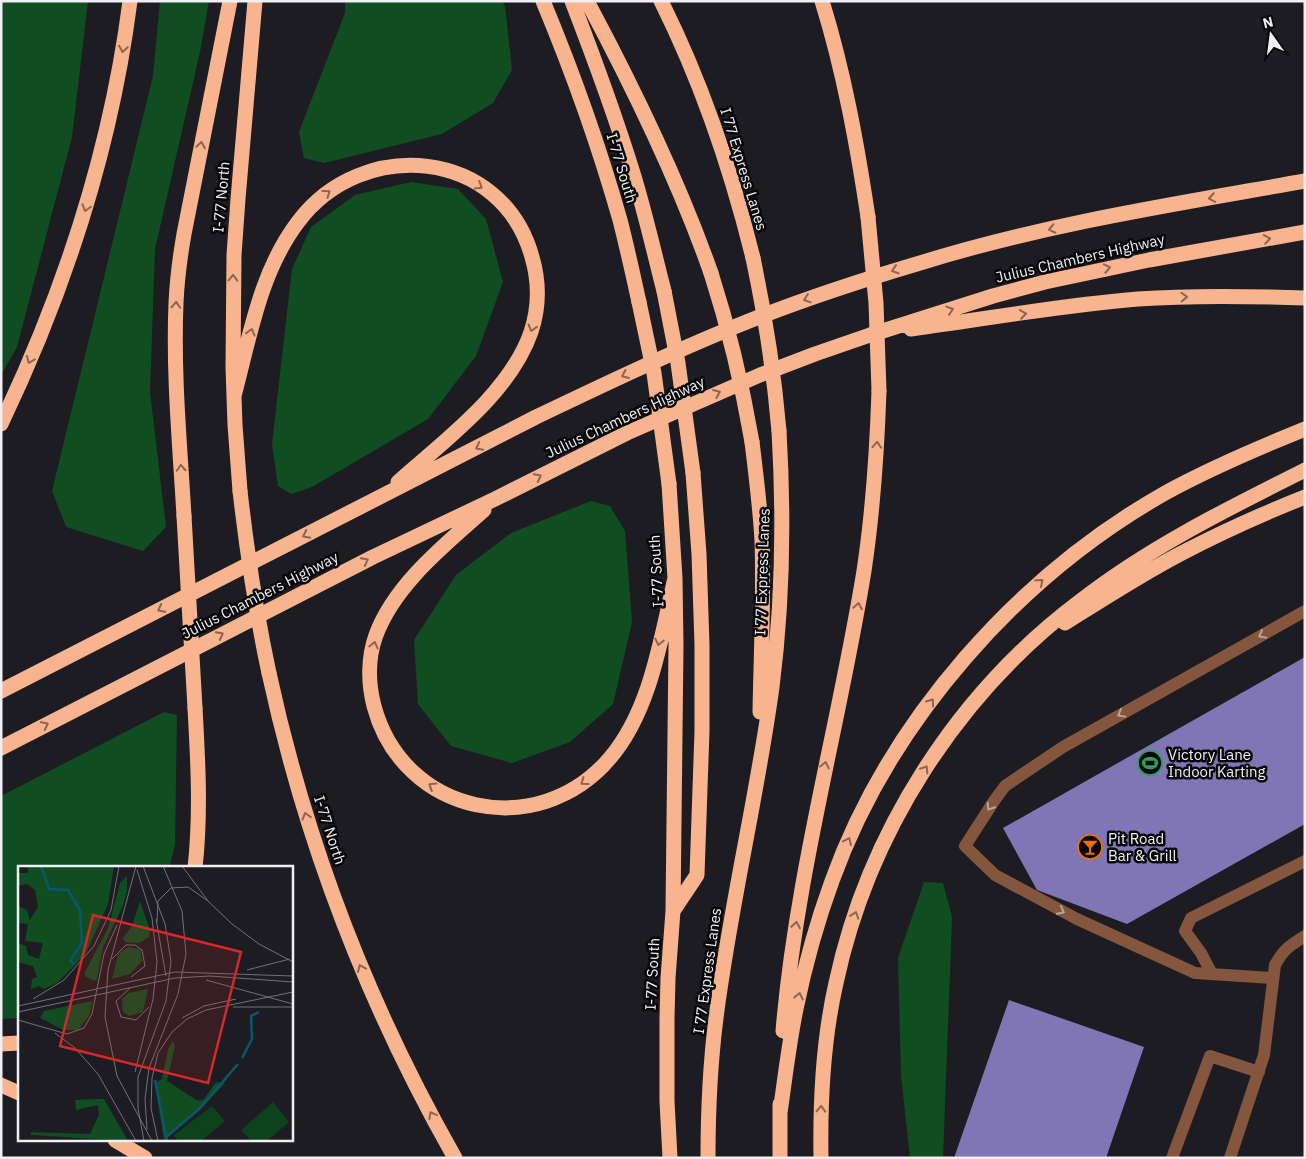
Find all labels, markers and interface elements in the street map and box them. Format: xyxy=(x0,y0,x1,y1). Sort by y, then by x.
north arrow xyxy=(1246,10,1296,60)
text: N xyxy=(1261,12,1275,32)
one-way arrow xyxy=(118,45,128,54)
street label: I 77 Express Lanes xyxy=(716,105,772,233)
street label: I-77 South xyxy=(602,131,642,205)
one-way arrow xyxy=(196,141,206,149)
street label: I-77 North xyxy=(208,161,234,233)
one-way arrow xyxy=(474,179,483,189)
one-way arrow xyxy=(321,190,331,199)
one-way arrow xyxy=(1207,192,1216,202)
one-way arrow xyxy=(81,203,91,211)
one-way arrow xyxy=(1048,223,1057,234)
street label: Julius Chambers Highway xyxy=(994,229,1167,287)
one-way arrow xyxy=(1262,234,1271,244)
one-way arrow xyxy=(1103,264,1111,274)
one-way arrow xyxy=(892,265,900,275)
one-way arrow xyxy=(228,273,239,281)
one-way arrow xyxy=(1180,292,1188,302)
one-way arrow xyxy=(803,294,812,304)
one-way arrow xyxy=(171,301,182,309)
one-way arrow xyxy=(945,305,954,315)
one-way arrow xyxy=(1019,309,1027,320)
one-way arrow xyxy=(527,323,537,331)
one-way arrow xyxy=(245,329,255,337)
one-way arrow xyxy=(26,355,37,364)
one-way arrow xyxy=(621,368,630,379)
street label: Julius Chambers Highway xyxy=(543,372,708,462)
one-way arrow xyxy=(712,389,721,400)
one-way arrow xyxy=(475,441,484,451)
one-way arrow xyxy=(871,441,882,449)
one-way arrow xyxy=(176,463,187,471)
one-way arrow xyxy=(533,473,542,483)
street label: I 77 Express Lanes xyxy=(750,508,774,636)
one-way arrow xyxy=(302,529,311,539)
street label: I-77 South xyxy=(645,534,667,608)
street label: Julius Chambers Highway xyxy=(179,547,342,643)
one-way arrow xyxy=(360,557,369,567)
one-way arrow xyxy=(1035,579,1044,588)
one-way arrow xyxy=(852,602,862,611)
one-way arrow xyxy=(157,603,166,613)
one-way arrow xyxy=(1259,628,1268,638)
one-way arrow xyxy=(215,631,224,641)
one-way arrow xyxy=(655,638,665,647)
one-way arrow xyxy=(368,641,379,650)
one-way arrow xyxy=(925,699,933,708)
one-way arrow xyxy=(1117,708,1126,718)
one-way arrow xyxy=(39,721,48,731)
place label: Victory Lane Indoor Karting xyxy=(1168,745,1265,781)
sports icon: Victory Lane Indoor Karting xyxy=(1137,750,1163,776)
one-way arrow xyxy=(820,761,830,770)
one-way arrow xyxy=(919,765,928,775)
one-way arrow xyxy=(581,776,590,784)
one-way arrow xyxy=(428,782,437,792)
street label: I-77 North xyxy=(310,793,350,867)
one-way arrow xyxy=(986,802,996,811)
one-way arrow xyxy=(302,812,312,820)
place label: Pit Road Bar & Grill xyxy=(1108,829,1177,865)
bar icon: Pit Road Bar & Grill xyxy=(1077,834,1103,860)
one-way arrow xyxy=(842,837,853,846)
inset map xyxy=(18,866,292,1142)
one-way arrow xyxy=(1056,905,1065,915)
street label: I 77 Express Lanes xyxy=(689,907,725,1035)
one-way arrow xyxy=(849,912,859,920)
one-way arrow xyxy=(790,921,800,930)
street label: I-77 South xyxy=(641,937,663,1011)
one-way arrow xyxy=(357,965,367,973)
one-way arrow xyxy=(793,991,804,1000)
one-way arrow xyxy=(816,1105,826,1112)
one-way arrow xyxy=(428,1111,438,1120)

